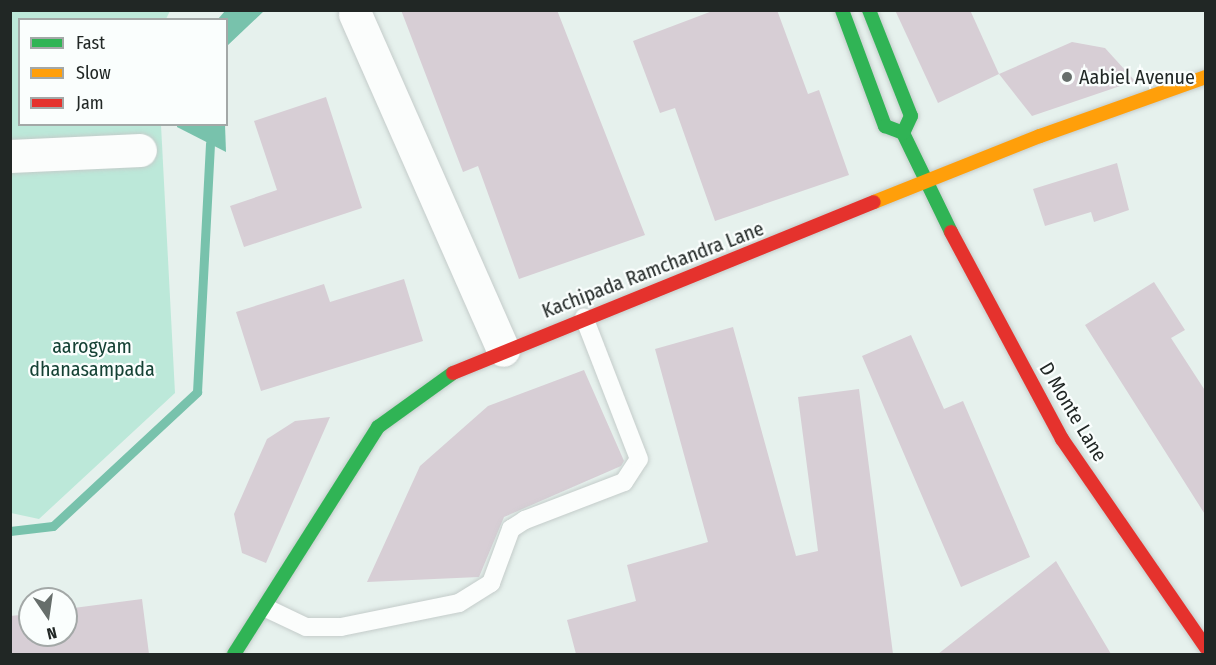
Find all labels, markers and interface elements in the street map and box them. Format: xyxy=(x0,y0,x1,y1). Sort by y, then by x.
legend xyxy=(18,18,228,126)
text: Fast xyxy=(76,32,105,54)
text: Slow xyxy=(76,62,111,84)
place label: Aabiel Avenue xyxy=(1079,65,1195,89)
marker: Aabiel Avenue xyxy=(1060,70,1074,84)
text: Jam xyxy=(76,92,104,114)
street label: Kachipada Ramchandra Lane xyxy=(539,217,767,323)
park label: aarogyam dhanasampada xyxy=(29,335,155,382)
street label: D Monte Lane xyxy=(1034,358,1112,466)
north arrow xyxy=(18,587,78,647)
text: N xyxy=(45,623,59,643)

